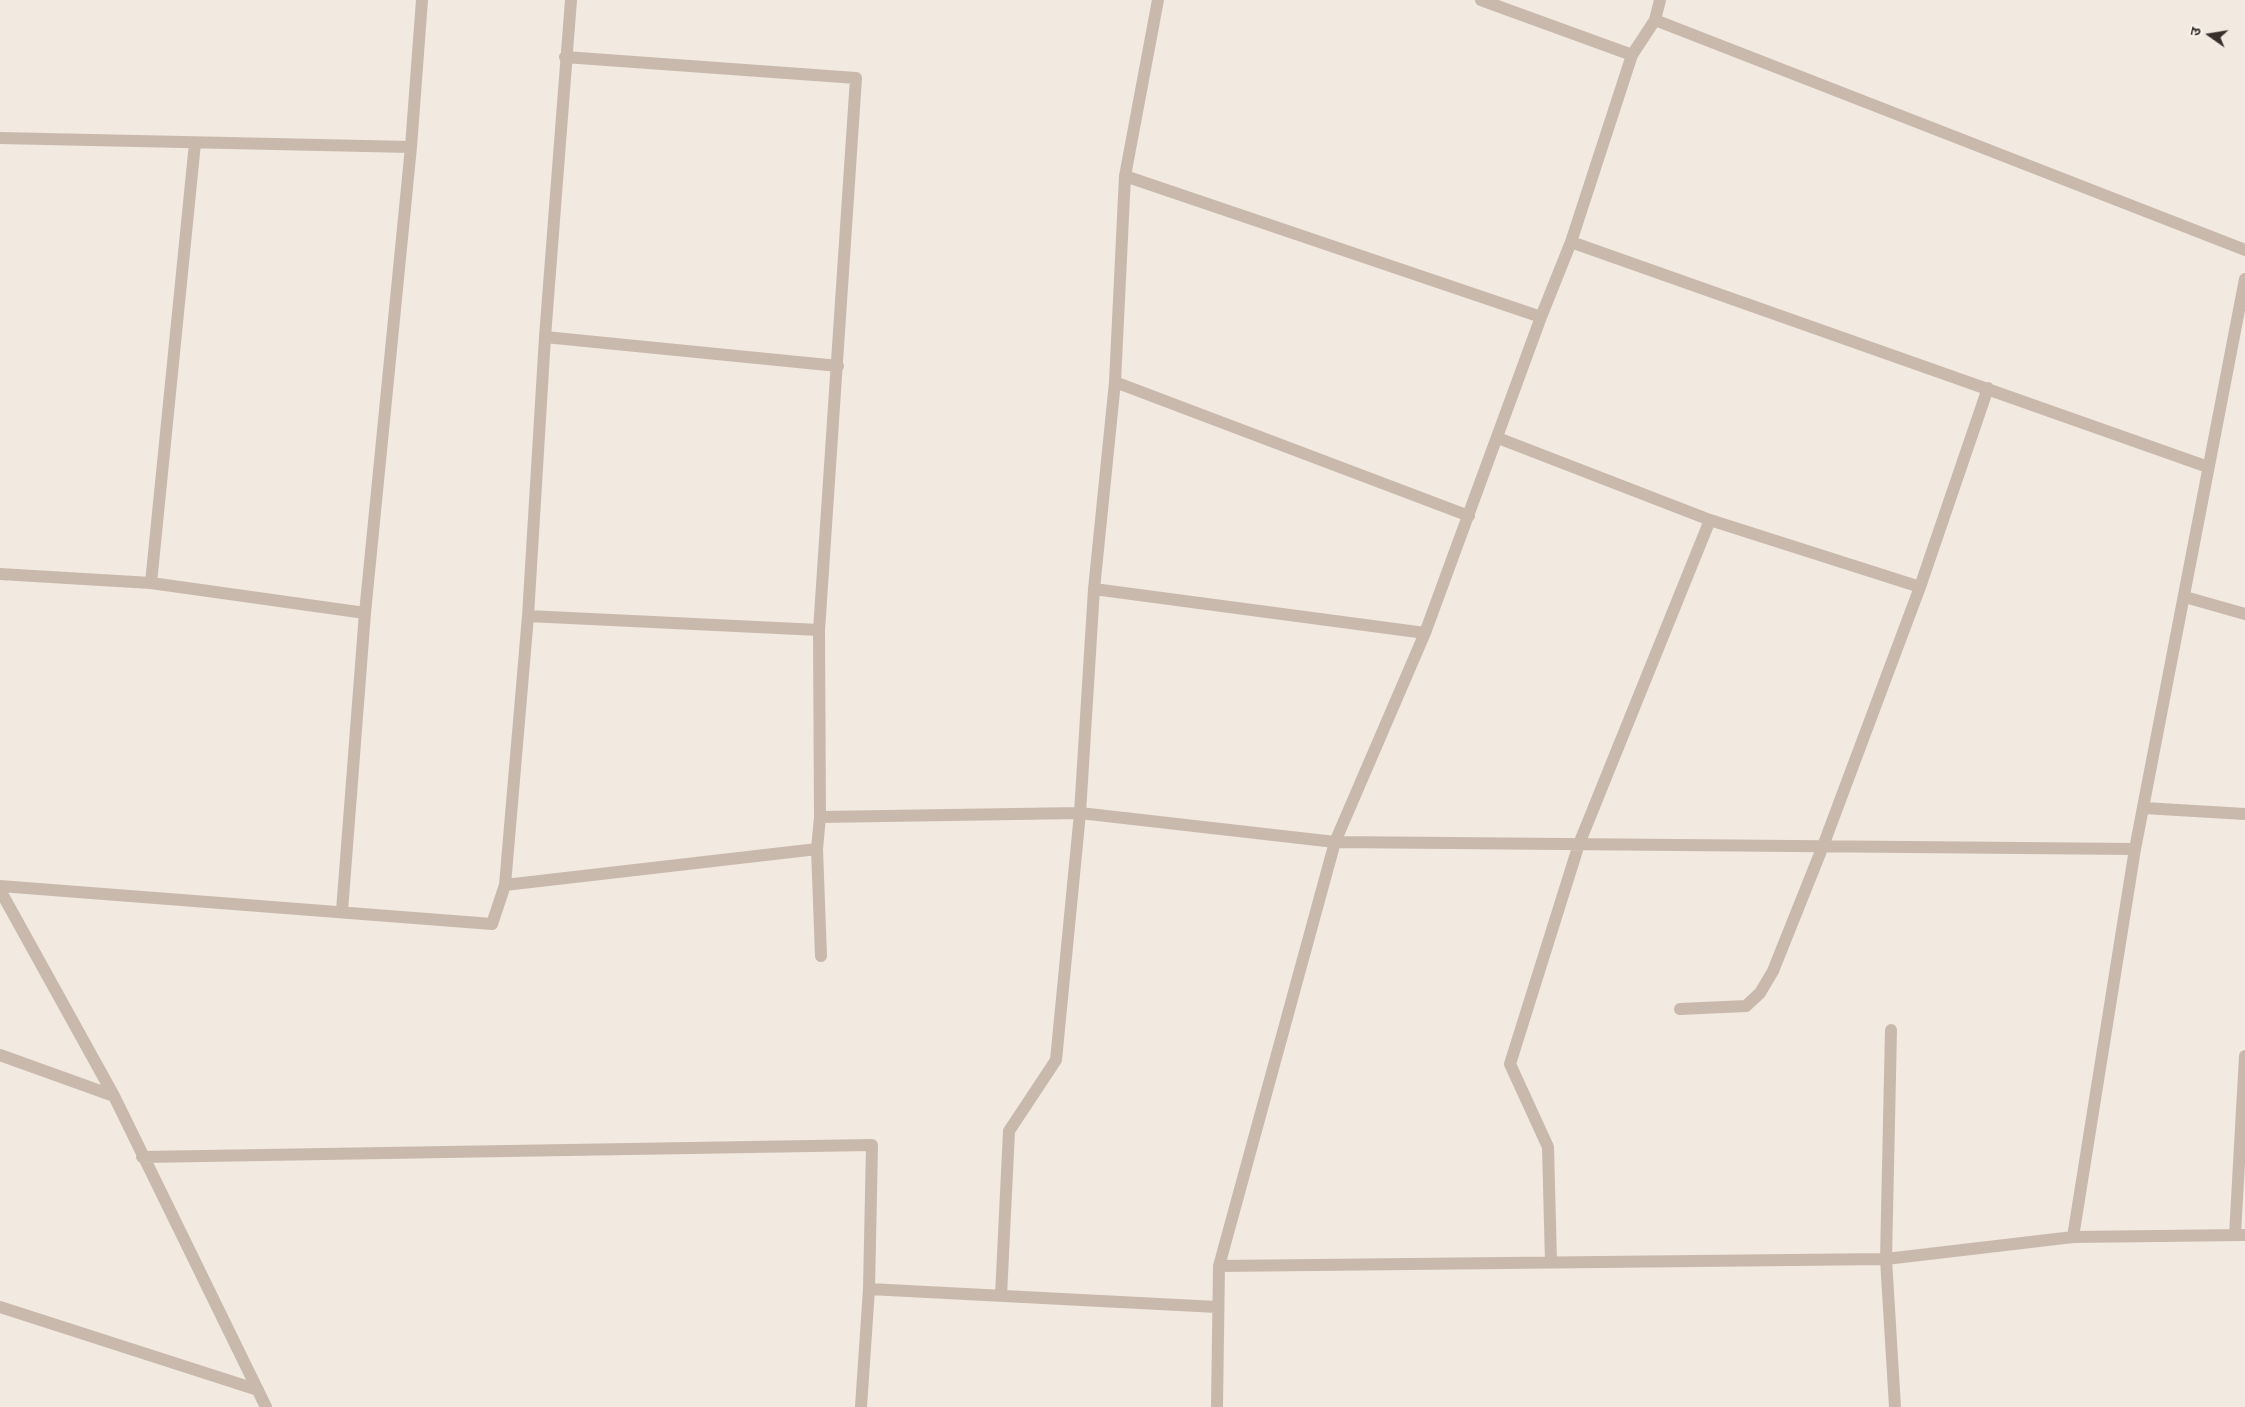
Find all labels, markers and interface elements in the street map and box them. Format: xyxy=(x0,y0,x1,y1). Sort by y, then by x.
north arrow xyxy=(2185,10,2235,60)
text: उ xyxy=(2186,26,2204,37)

